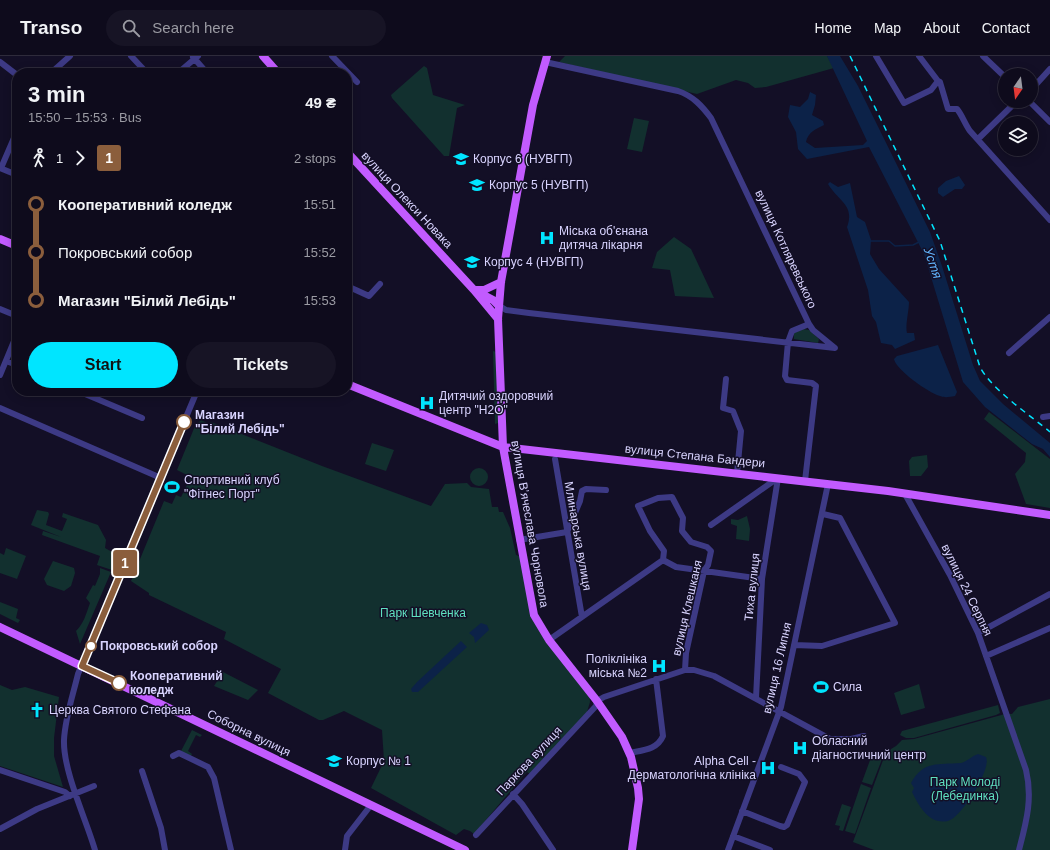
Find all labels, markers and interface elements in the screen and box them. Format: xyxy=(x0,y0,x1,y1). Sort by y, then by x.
search box xyxy=(106,10,386,46)
text: Transo xyxy=(20,17,82,38)
icon: search xyxy=(120,17,142,39)
text: Search here xyxy=(152,19,234,36)
text: Home xyxy=(815,20,852,36)
text: Map xyxy=(874,20,901,36)
text: About xyxy=(923,20,960,36)
text: Contact xyxy=(982,20,1030,36)
north arrow xyxy=(998,68,1038,108)
map controls xyxy=(998,68,1038,156)
text: 3 min xyxy=(28,82,85,107)
text: 49 ₴ xyxy=(305,94,336,111)
text: 15:50 – 15:53 · Bus xyxy=(28,110,141,125)
button: layers xyxy=(998,116,1038,156)
icon: walk xyxy=(28,147,50,169)
icon: forward xyxy=(69,147,91,169)
street label: вулиця Олекси Новака xyxy=(359,149,456,251)
text: 1 xyxy=(105,150,113,166)
school or university icon: Корпус 6 (НУВГП) xyxy=(452,150,470,168)
text: 1 xyxy=(56,151,63,166)
text: 2 stops xyxy=(294,151,336,166)
place label: Корпус 6 (НУВГП) xyxy=(473,152,572,166)
school or university icon: Корпус 5 (НУВГП) xyxy=(468,176,486,194)
place label: Корпус 5 (НУВГП) xyxy=(489,178,588,192)
street label: вулиця Котляревського xyxy=(752,188,820,311)
text: Кооперативний коледж xyxy=(58,196,232,213)
text: 15:51 xyxy=(303,197,336,212)
place label: Міська об'єнана дитяча лікарня xyxy=(559,224,648,252)
hospital icon: Міська об'єнана дитяча лікарня xyxy=(538,229,556,247)
text: Покровський собор xyxy=(58,244,192,261)
water label: Устя xyxy=(920,244,945,281)
text: 15:52 xyxy=(303,245,336,260)
school or university icon: Корпус 4 (НУВГП) xyxy=(463,253,481,271)
place label: Корпус 4 (НУВГП) xyxy=(484,255,583,269)
text: Магазин "Білий Лебідь" xyxy=(58,292,236,309)
text: 15:53 xyxy=(303,293,336,308)
button: Start xyxy=(28,342,178,388)
button: Tickets xyxy=(186,342,336,388)
place label: Дитячий оздоровчий центр "H2O" xyxy=(439,389,553,417)
hospital icon: Дитячий оздоровчий центр "H2O" xyxy=(418,394,436,412)
place label: Магазин "Білий Лебідь" xyxy=(195,408,285,436)
marker: Магазин "Білий Лебідь" xyxy=(176,414,192,430)
street label: вулиця Вʼячеслава Чорновола xyxy=(508,439,552,609)
street label: вулиця Степана Бандери xyxy=(624,442,766,470)
place label: Спортивний клуб "Фітнес Порт" xyxy=(184,473,280,501)
sports icon: Спортивний клуб "Фітнес Порт" xyxy=(163,478,181,496)
street label: Млинарська вулиця xyxy=(562,480,594,592)
street label: вулиця 24 Серпня xyxy=(939,542,995,638)
line badge: 1 xyxy=(112,550,138,576)
street label: Тиха вулиця xyxy=(741,552,763,622)
text: 1 xyxy=(121,555,129,571)
street label: вулиця Клешканя xyxy=(669,559,705,657)
park label: Парк Шевченка xyxy=(380,606,466,620)
street label: вулиця 16 Липня xyxy=(760,621,794,715)
place label: Покровський собор xyxy=(100,639,218,653)
marker: Покровський собор xyxy=(85,640,97,652)
place label: Поліклініка міська №2 xyxy=(586,652,647,680)
hospital icon: Поліклініка міська №2 xyxy=(650,657,668,675)
place label: Кооперативний коледж xyxy=(130,669,223,697)
marker: Кооперативний коледж xyxy=(111,675,127,691)
sports icon: Сила xyxy=(812,678,830,696)
place label: Сила xyxy=(833,680,862,694)
church icon: Церква Святого Стефана xyxy=(28,701,46,719)
place label: Церква Святого Стефана xyxy=(49,703,191,717)
street label: Соборна вулиця xyxy=(205,707,293,759)
street label: Паркова вулиця xyxy=(493,724,565,798)
place label: Обласний діагностичний центр xyxy=(812,734,926,762)
hospital icon: Обласний діагностичний центр xyxy=(791,739,809,757)
school or university icon: Корпус № 1 xyxy=(325,752,343,770)
place label: Корпус № 1 xyxy=(346,754,411,768)
place label: Alpha Cell - Дерматологічна клініка xyxy=(628,754,756,782)
hospital icon: Alpha Cell - Дерматологічна клініка xyxy=(759,759,777,777)
park label: Парк Молоді (Лебединка) xyxy=(930,775,1000,803)

